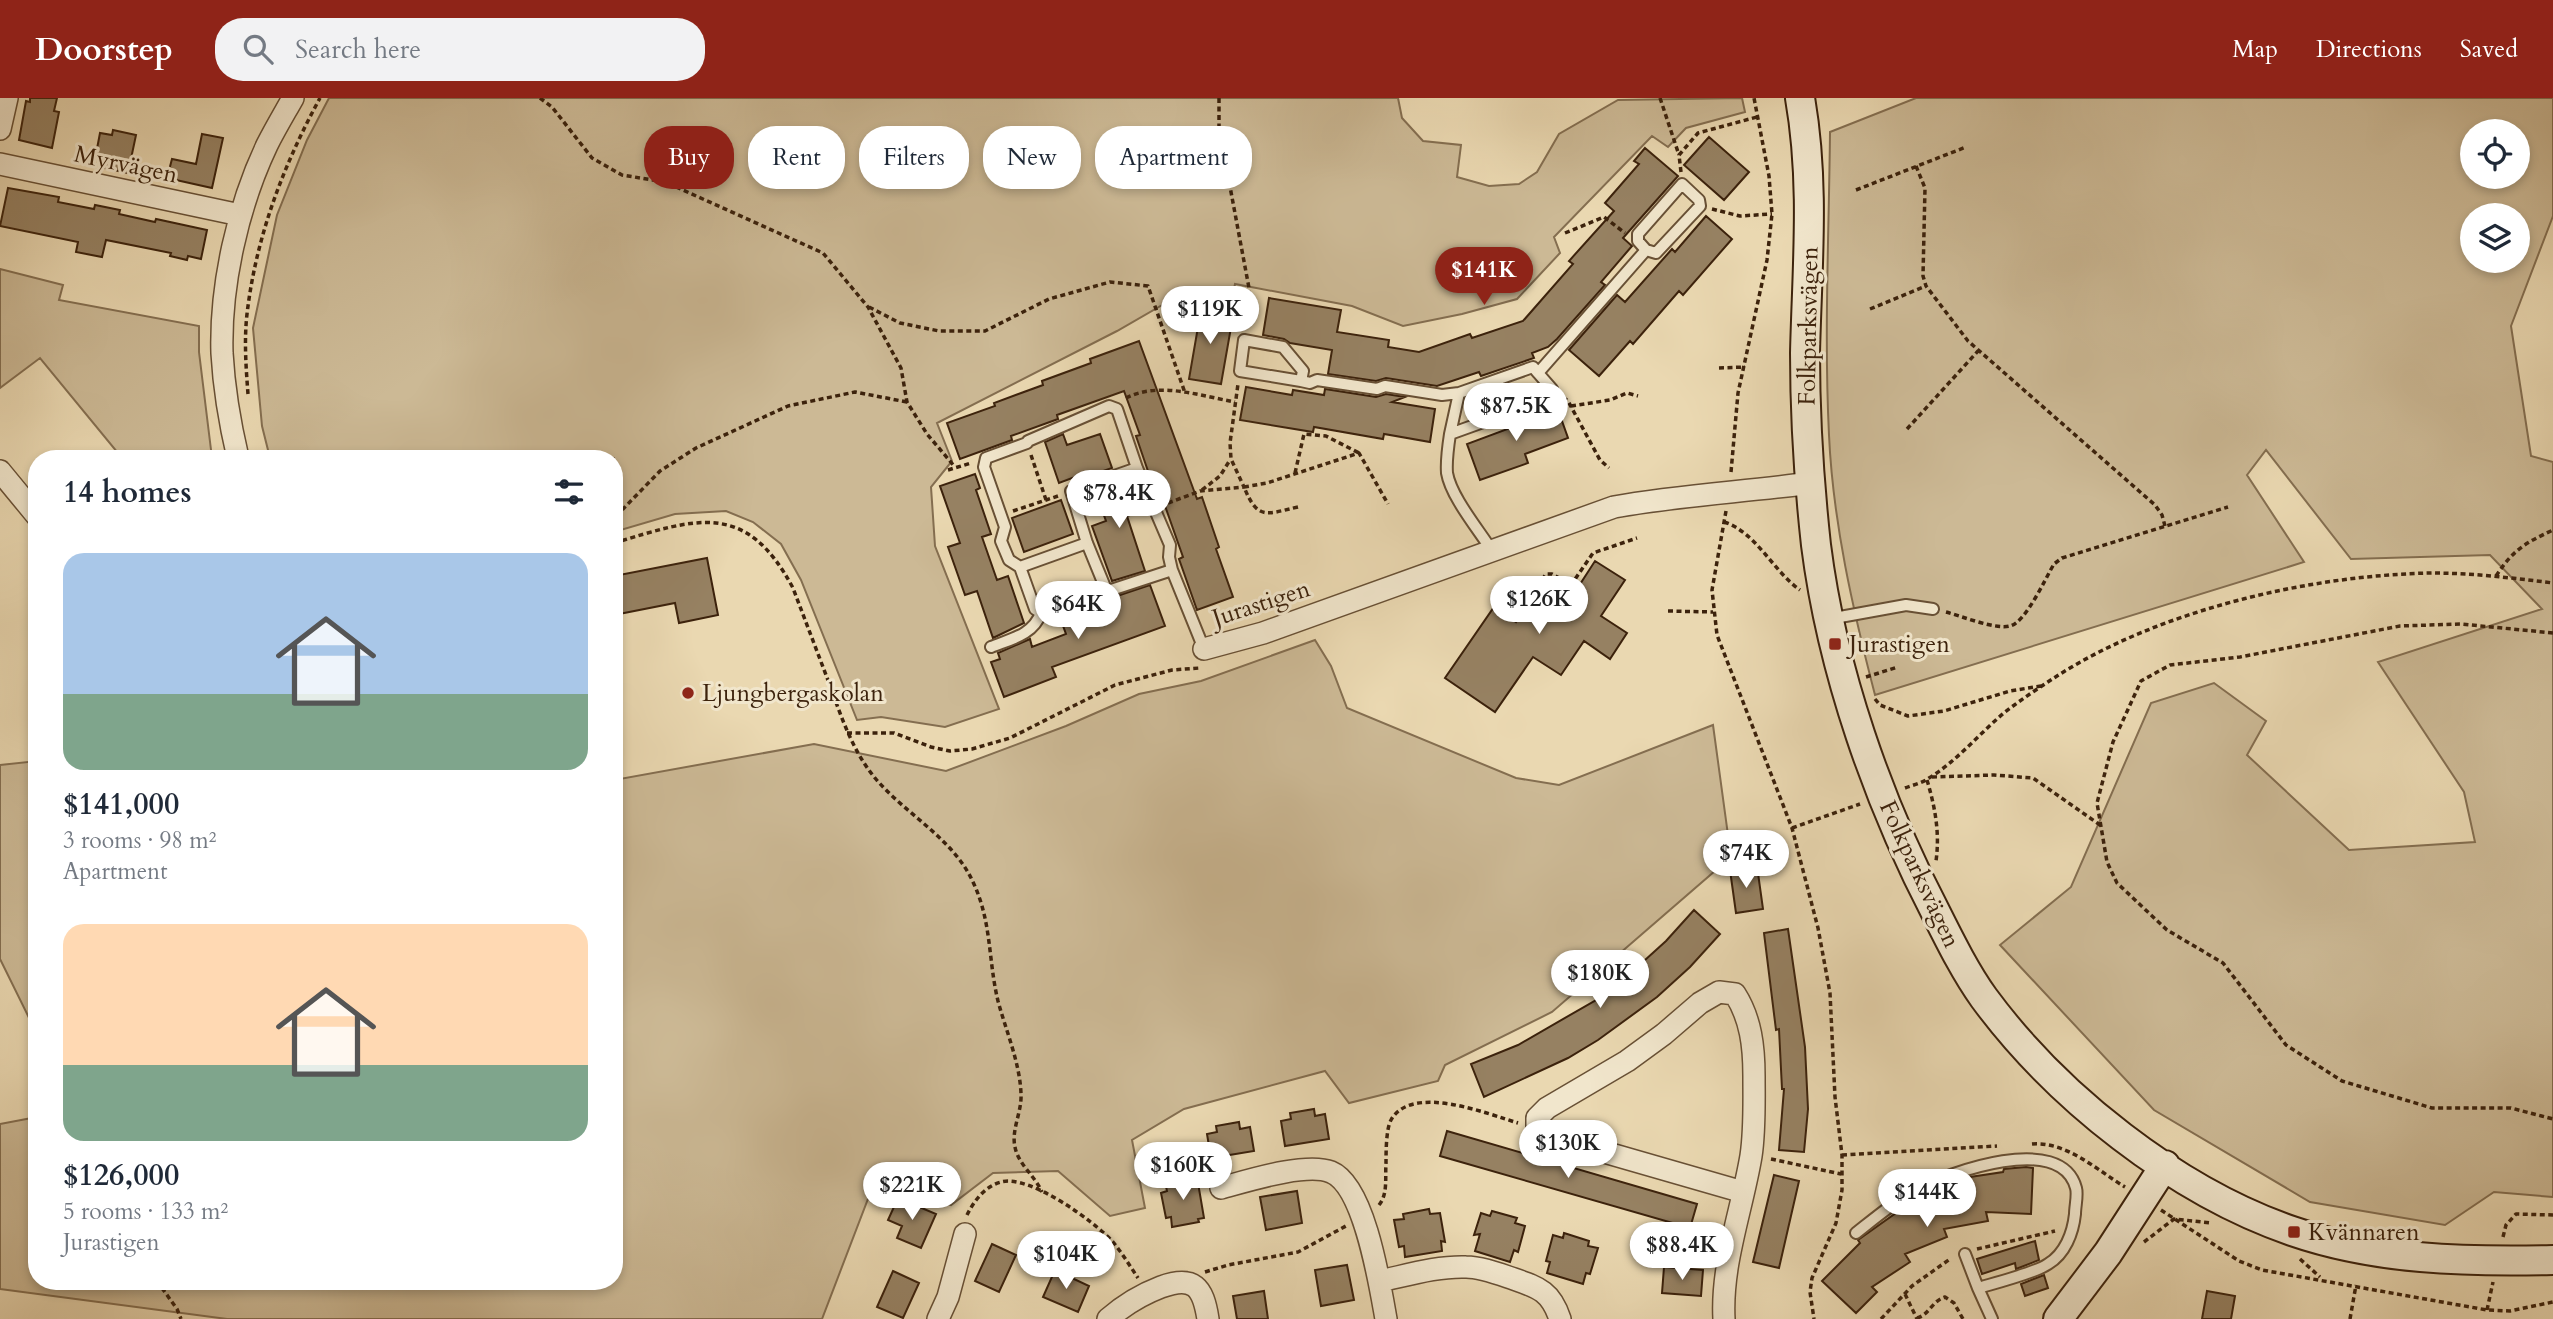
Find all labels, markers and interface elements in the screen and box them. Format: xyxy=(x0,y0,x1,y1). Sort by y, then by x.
search box xyxy=(215,18,705,81)
text: Doorstep xyxy=(35,27,173,72)
icon: search xyxy=(239,30,277,68)
text: Search here xyxy=(295,32,421,67)
text: Map xyxy=(2232,33,2278,66)
text: Directions xyxy=(2316,33,2422,66)
text: Saved xyxy=(2460,33,2518,66)
map controls xyxy=(2460,119,2530,273)
button: locate xyxy=(2460,119,2530,189)
chip: Buy xyxy=(644,126,734,189)
chip: Rent xyxy=(748,126,845,189)
chip: Filters xyxy=(859,126,969,189)
chip: New xyxy=(983,126,1081,189)
chip: Apartment xyxy=(1095,126,1252,189)
street label: Myrvägen xyxy=(71,137,181,192)
button: layers xyxy=(2460,203,2530,273)
street label: Folkparksvägen xyxy=(1791,246,1826,406)
pin: $141K xyxy=(1435,248,1533,307)
text: $141K xyxy=(1451,254,1517,285)
pin: $119K xyxy=(1161,286,1259,346)
text: $119K xyxy=(1177,293,1243,324)
pin: $87.5K xyxy=(1459,384,1573,443)
text: $87.5K xyxy=(1480,390,1552,421)
pin: $78.4K xyxy=(1062,470,1176,530)
text: 14 homes xyxy=(63,472,192,513)
icon: filters xyxy=(550,473,588,511)
text: $78.4K xyxy=(1083,477,1155,508)
street label: Jurastigen xyxy=(1205,572,1315,636)
pin: $126K xyxy=(1490,576,1588,636)
pin: $64K xyxy=(1037,582,1119,641)
text: $126K xyxy=(1506,583,1572,614)
text: $64K xyxy=(1051,588,1105,619)
icon: home xyxy=(263,598,389,724)
place label: Jurastigen xyxy=(1846,628,1950,661)
marker: Jurastigen xyxy=(1827,636,1843,652)
place label: Ljungbergaskolan xyxy=(702,677,884,710)
marker: Ljungbergaskolan xyxy=(680,685,696,701)
text: $141,000 xyxy=(63,784,179,825)
street label: Folkparksvägen xyxy=(1871,795,1968,954)
text: 3 rooms · 98 m² xyxy=(63,825,216,856)
pin: $74K xyxy=(1705,830,1787,890)
text: $74K xyxy=(1719,837,1773,868)
text: Apartment xyxy=(63,856,167,887)
pin: $180K xyxy=(1551,950,1649,1010)
text: $180K xyxy=(1567,957,1633,988)
icon: home xyxy=(263,969,389,1095)
pin: $130K xyxy=(1519,1121,1617,1180)
text: $130K xyxy=(1535,1127,1601,1158)
pin: $160K xyxy=(1134,1142,1232,1202)
text: $160K xyxy=(1150,1149,1216,1180)
text: $126,000 xyxy=(63,1155,179,1196)
pin: $221K xyxy=(863,1162,961,1222)
text: $221K xyxy=(879,1169,945,1200)
pin: $144K xyxy=(1878,1170,1976,1229)
text: $144K xyxy=(1894,1176,1960,1207)
text: 5 rooms · 133 m² xyxy=(63,1196,228,1227)
place label: Kvännaren xyxy=(2308,1216,2420,1249)
pin: $88.4K xyxy=(1625,1222,1739,1282)
marker: Kvännaren xyxy=(2286,1224,2302,1240)
text: Jurastigen xyxy=(63,1227,160,1258)
text: $88.4K xyxy=(1646,1229,1718,1260)
pin: $104K xyxy=(1017,1232,1115,1291)
text: $104K xyxy=(1033,1238,1099,1269)

